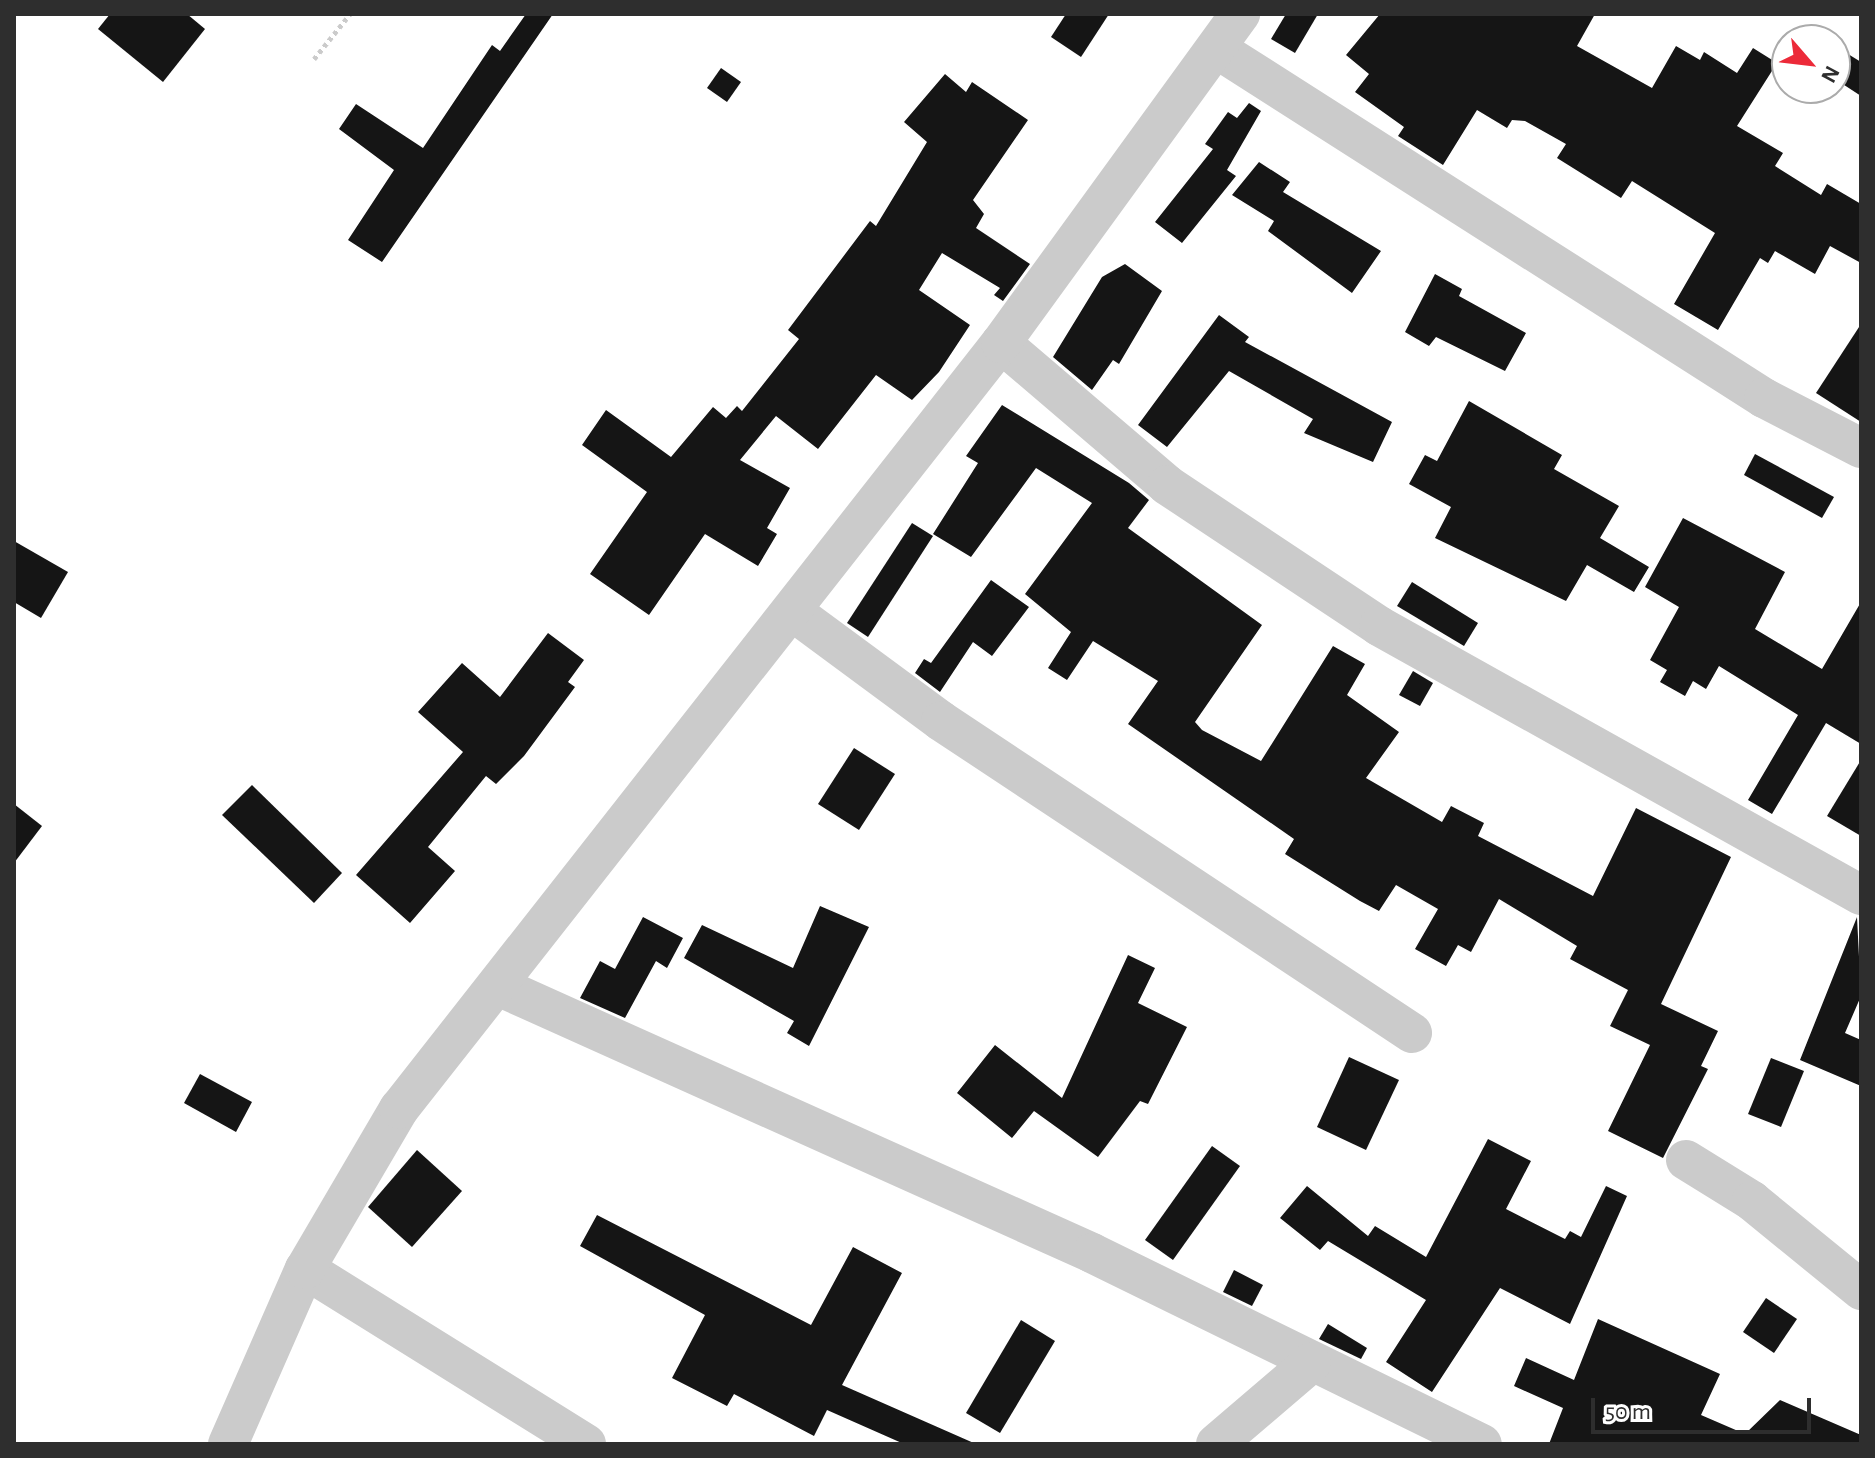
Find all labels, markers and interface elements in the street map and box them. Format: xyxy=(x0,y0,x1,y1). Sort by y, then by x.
north arrow xyxy=(1771,24,1851,104)
text: N xyxy=(1817,62,1844,86)
scale bar xyxy=(1595,1382,1815,1432)
text: 50 m xyxy=(1605,1400,1651,1424)

